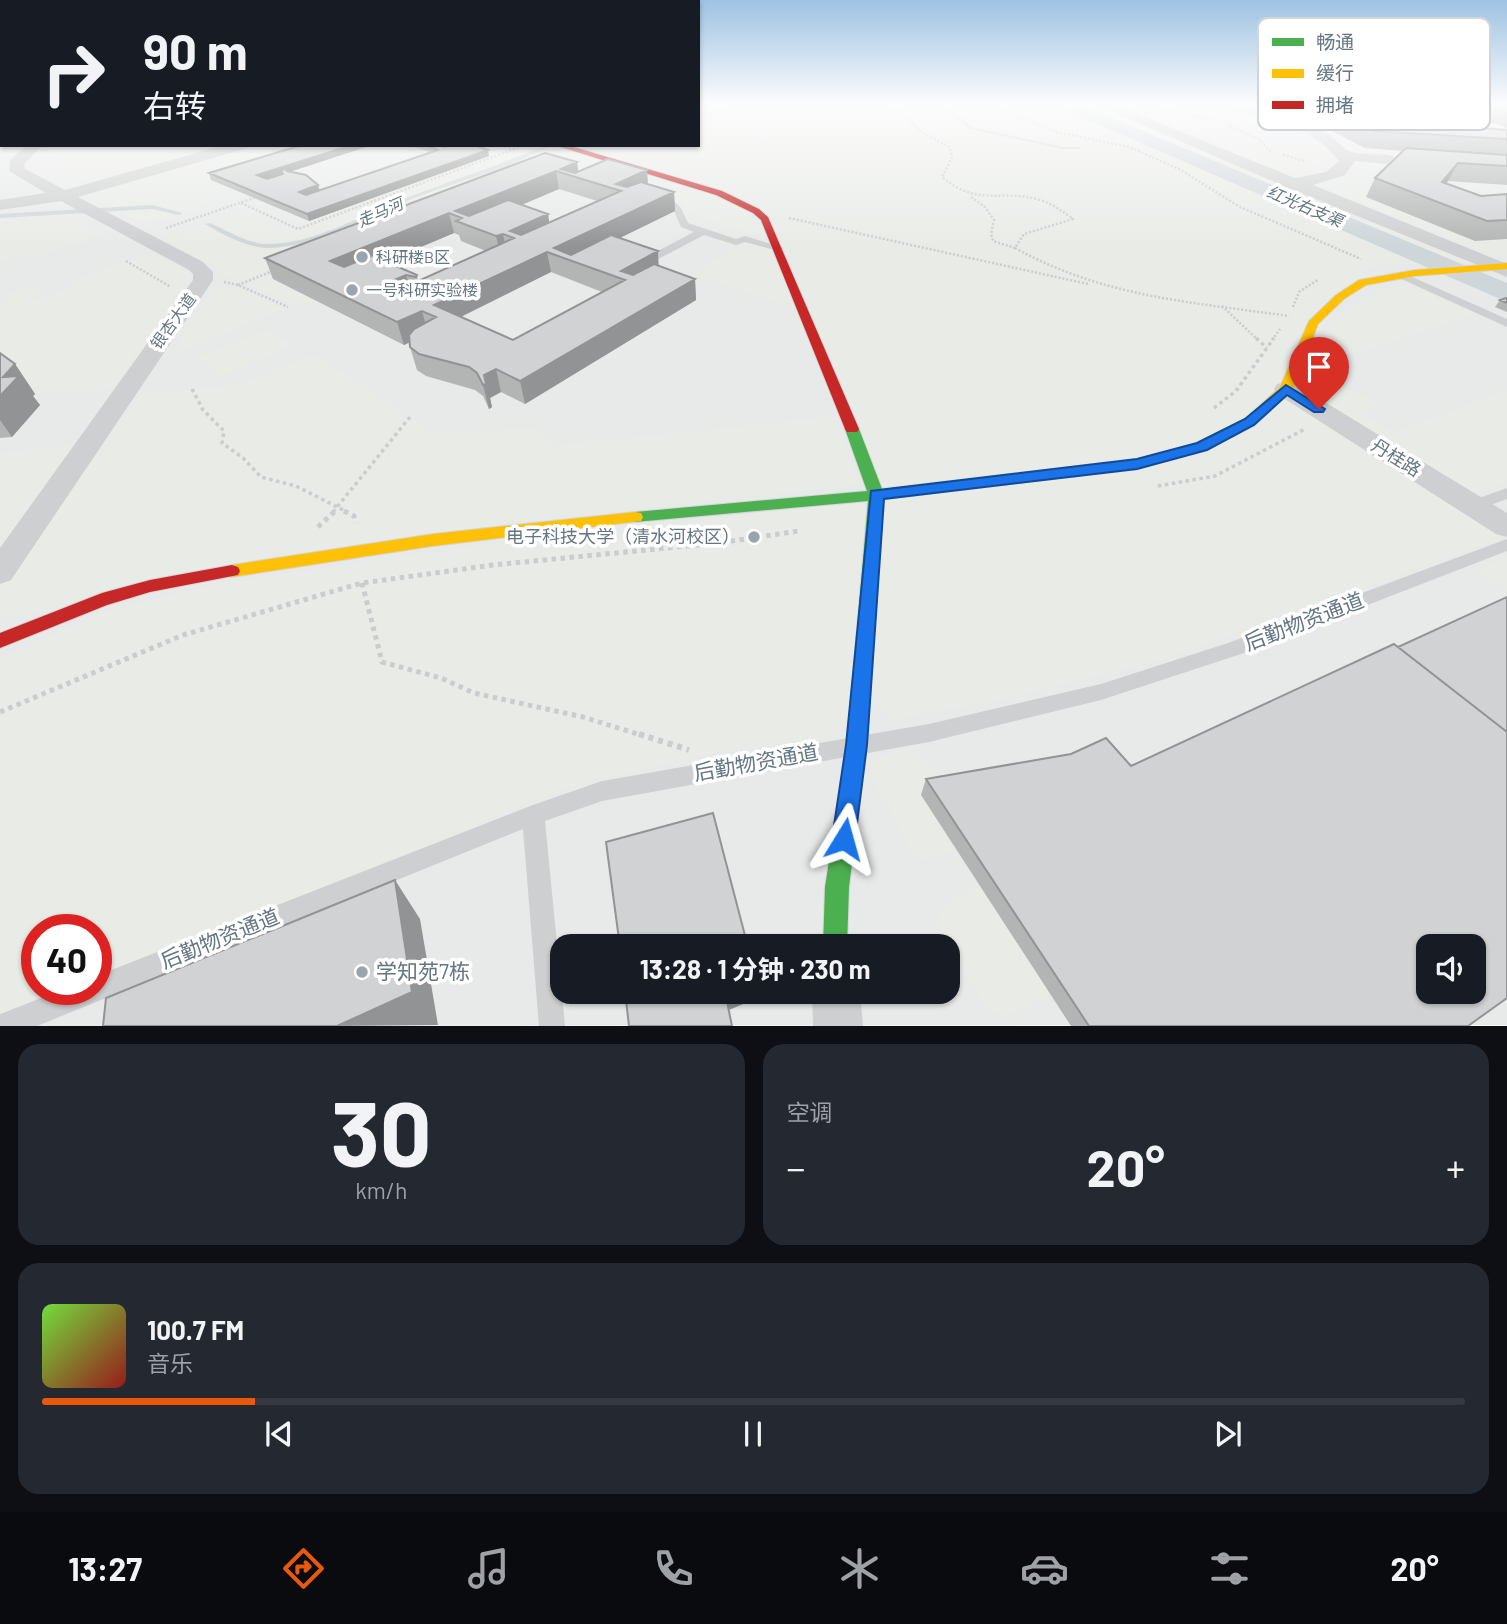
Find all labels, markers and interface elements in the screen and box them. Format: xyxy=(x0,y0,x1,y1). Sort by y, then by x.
legend xyxy=(1258,18,1490,130)
text: 90 m xyxy=(143,21,248,80)
icon: right xyxy=(28,28,119,119)
text: 畅通 xyxy=(1316,30,1354,53)
text: 缓行 xyxy=(1316,61,1354,84)
text: 右转 xyxy=(143,86,207,124)
text: 拥堵 xyxy=(1316,93,1354,116)
water label: 红光右支渠 xyxy=(1265,181,1348,231)
water label: 走马河 xyxy=(354,192,408,230)
place label: 科研楼B区 xyxy=(376,247,450,266)
marker: 科研楼B区 xyxy=(354,249,370,265)
place label: 一号科研实验楼 xyxy=(366,280,478,299)
marker: 一号科研实验楼 xyxy=(344,282,360,298)
street label: 银杏大道 xyxy=(146,289,199,352)
pin xyxy=(1289,337,1349,409)
icon: arrive xyxy=(1300,348,1338,386)
street label: 丹桂路 xyxy=(1368,434,1425,481)
place label: 电子科技大学（清水河校区） xyxy=(506,525,740,547)
marker: 电子科技大学（清水河校区） xyxy=(746,529,762,545)
street label: 后勤物资通道 xyxy=(1240,586,1367,655)
street label: 后勤物资通道 xyxy=(692,738,820,785)
position arrow xyxy=(807,802,881,876)
street label: 后勤物资通道 xyxy=(156,902,283,973)
speed limit sign: 40 xyxy=(21,914,112,1005)
map controls xyxy=(1416,934,1486,1004)
button: sound xyxy=(1416,934,1486,1004)
text: 13:28 · 1 分钟 · 230 m xyxy=(640,953,870,984)
place label: 学知苑7栋 xyxy=(376,958,470,983)
marker: 学知苑7栋 xyxy=(354,964,370,980)
text: 30 xyxy=(331,1076,432,1185)
text: 空调 xyxy=(787,1098,833,1126)
text: 20° xyxy=(1087,1135,1165,1197)
text: − xyxy=(787,1144,806,1190)
text: + xyxy=(1446,1144,1465,1190)
text: km/h xyxy=(355,1176,407,1204)
text: 100.7 FM xyxy=(147,1314,244,1345)
text: 音乐 xyxy=(147,1349,193,1377)
icon: previous xyxy=(260,1415,298,1453)
icon: pause xyxy=(734,1415,772,1453)
icon: next xyxy=(1209,1415,1247,1453)
icon: directions xyxy=(279,1544,328,1593)
icon: music xyxy=(464,1544,513,1593)
icon: phone xyxy=(649,1544,698,1593)
icon: climate xyxy=(835,1544,884,1593)
icon: car xyxy=(1020,1544,1069,1593)
icon: filters xyxy=(1205,1544,1254,1593)
text: 13:27 xyxy=(68,1549,142,1587)
text: 20° xyxy=(1391,1549,1439,1587)

